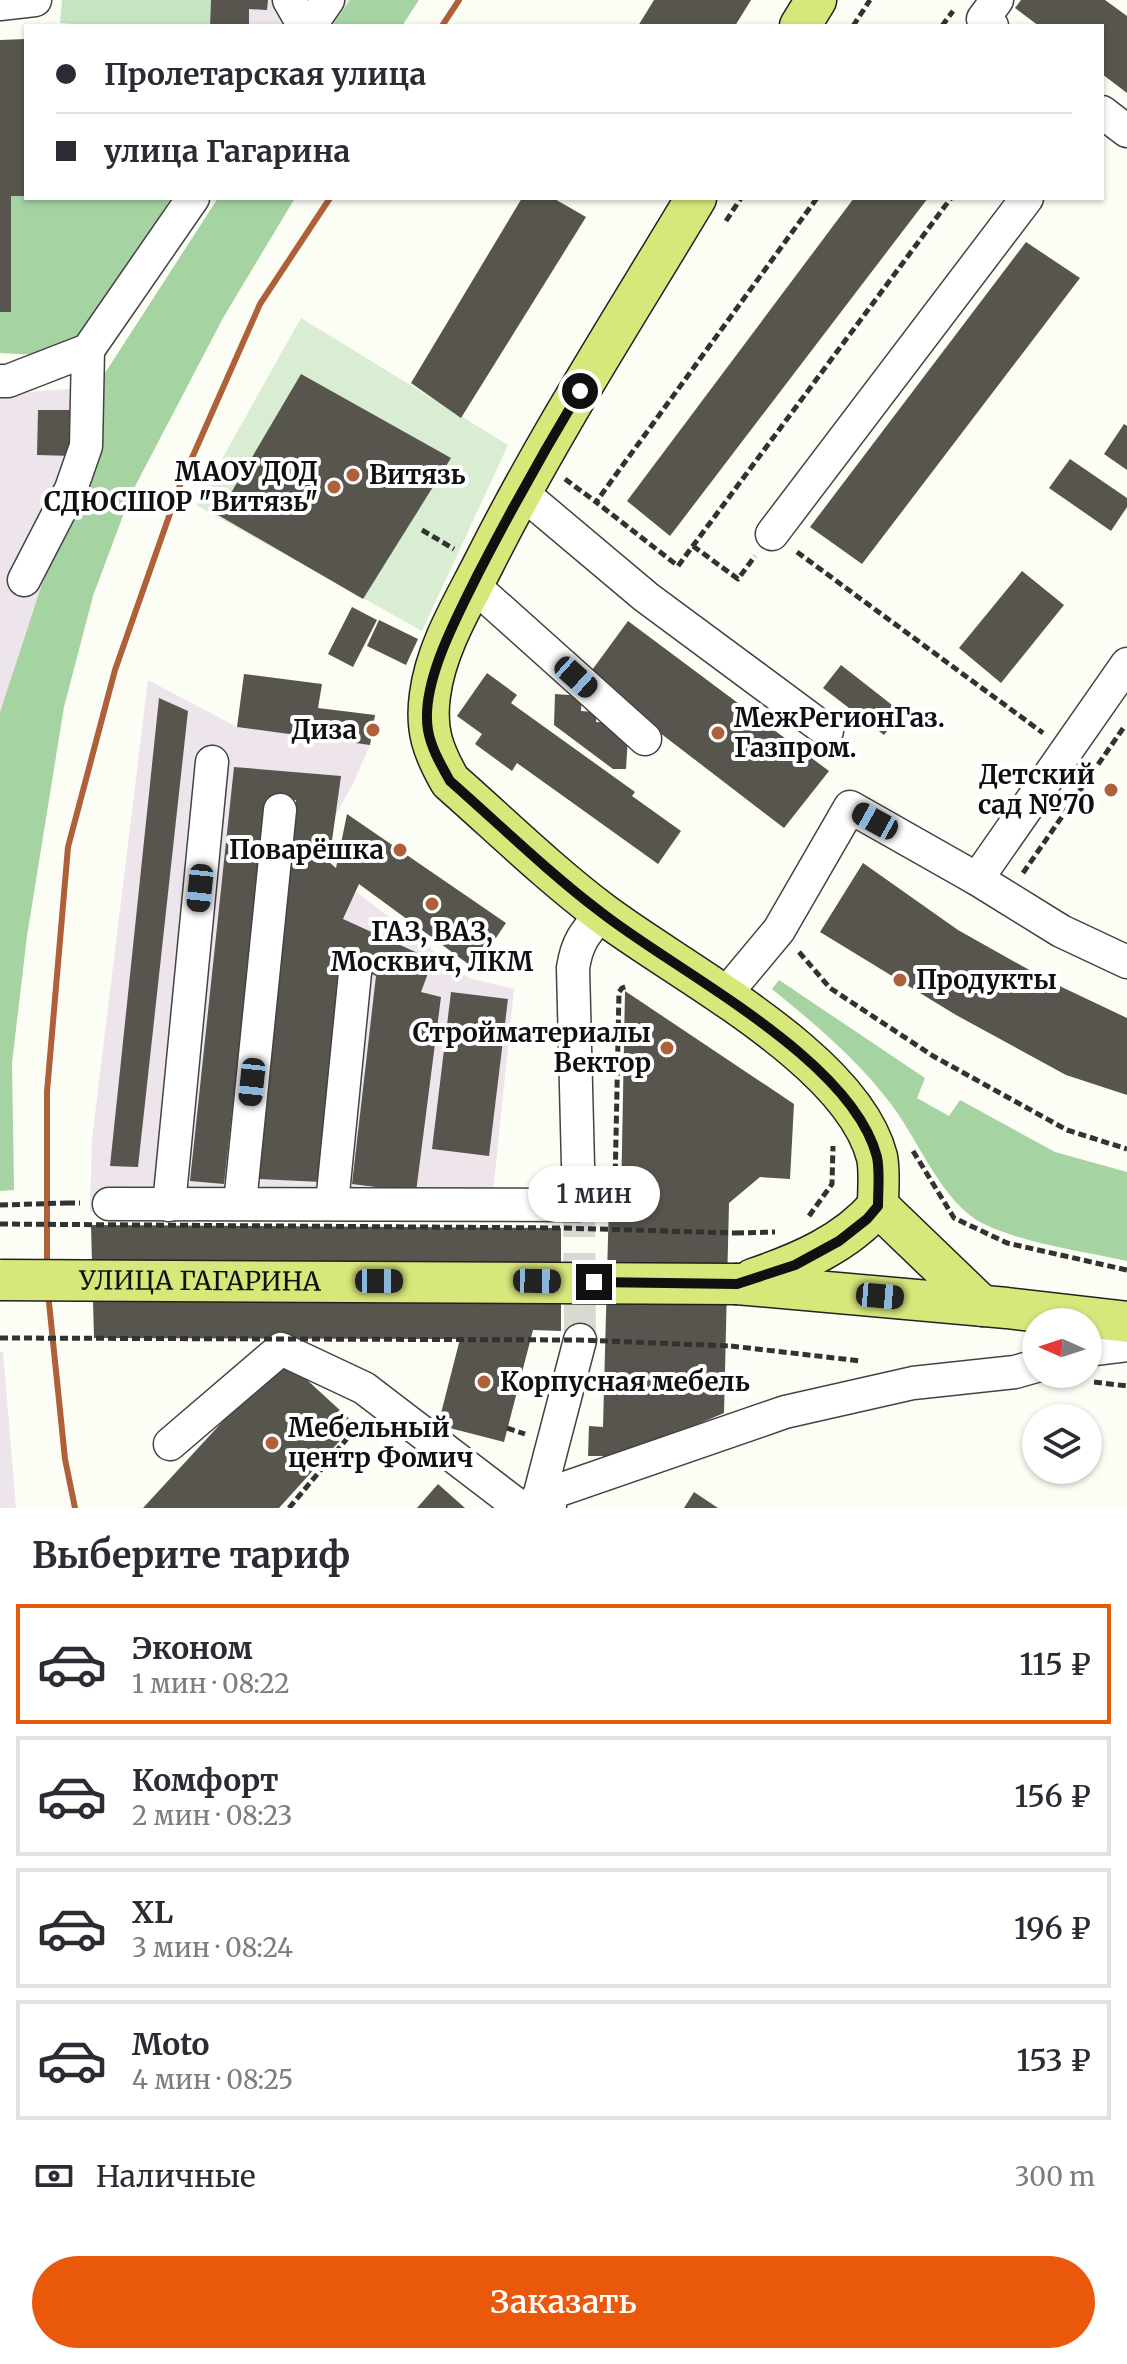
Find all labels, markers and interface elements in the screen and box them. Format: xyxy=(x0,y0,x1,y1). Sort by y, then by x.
text: Пролетарская улица xyxy=(104,55,426,93)
text: улица Гагарина xyxy=(104,132,350,170)
route start xyxy=(562,373,598,409)
place label: МАОУ ДОД СДЮСШОР "Витязь" xyxy=(44,455,318,518)
place label: Витязь xyxy=(369,458,466,491)
marker: Витязь xyxy=(344,466,362,484)
marker: МАОУ ДОД СДЮСШОР "Витязь" xyxy=(325,478,343,496)
car xyxy=(550,652,602,702)
place label: МежРегионГаз. Газпром. xyxy=(734,701,945,764)
place label: Диза xyxy=(291,713,357,746)
marker: Диза xyxy=(364,721,382,739)
marker: МежРегионГаз. Газпром. xyxy=(709,724,727,742)
place label: Детский сад №70 xyxy=(978,758,1095,821)
marker: Детский сад №70 xyxy=(1102,781,1120,799)
car xyxy=(848,799,902,843)
place label: Поварёшка xyxy=(229,833,384,866)
marker: Поварёшка xyxy=(391,841,409,859)
car xyxy=(186,863,214,913)
marker: ГАЗ, ВАЗ, Москвич, ЛКМ xyxy=(423,895,441,913)
place label: ГАЗ, ВАЗ, Москвич, ЛКМ xyxy=(331,915,534,978)
place label: Продукты xyxy=(916,963,1057,996)
marker: Продукты xyxy=(891,971,909,989)
place label: Стройматериалы Вектор xyxy=(413,1016,651,1079)
marker: Стройматериалы Вектор xyxy=(658,1039,676,1057)
car xyxy=(238,1057,266,1107)
callout: 1 мин xyxy=(528,1166,660,1222)
text: 1 мин xyxy=(556,1177,632,1210)
street label: УЛИЦА ГАГАРИНА xyxy=(78,1263,322,1298)
route end xyxy=(576,1264,612,1300)
car xyxy=(355,1269,403,1293)
car xyxy=(513,1269,561,1293)
car xyxy=(855,1282,905,1310)
north arrow xyxy=(1022,1308,1102,1388)
map controls xyxy=(1022,1308,1102,1484)
place label: Корпусная мебель xyxy=(500,1365,750,1398)
marker: Корпусная мебель xyxy=(475,1373,493,1391)
button: layers xyxy=(1022,1404,1102,1484)
place label: Мебельный центр Фомич xyxy=(288,1411,473,1474)
marker: Мебельный центр Фомич xyxy=(263,1434,281,1452)
text: Выберите тариф xyxy=(32,1533,350,1578)
icon: car xyxy=(36,1628,108,1700)
text: Эконом xyxy=(132,1629,253,1667)
text: 115 ₽ xyxy=(1020,1645,1091,1683)
text: 1 мин · 08:22 xyxy=(132,1667,290,1700)
icon: car xyxy=(36,1760,108,1832)
text: Комфорт xyxy=(132,1761,279,1799)
text: 156 ₽ xyxy=(1015,1777,1091,1815)
text: 2 мин · 08:23 xyxy=(132,1799,292,1832)
icon: car xyxy=(36,1892,108,1964)
text: XL xyxy=(132,1893,173,1931)
text: 196 ₽ xyxy=(1014,1909,1091,1947)
text: 3 мин · 08:24 xyxy=(132,1931,293,1964)
icon: car xyxy=(36,2024,108,2096)
text: Moto xyxy=(132,2025,210,2063)
text: 153 ₽ xyxy=(1017,2041,1091,2079)
text: 4 мин · 08:25 xyxy=(132,2063,293,2096)
icon: cash xyxy=(32,2154,76,2198)
text: Наличные xyxy=(96,2157,256,2195)
text: 300 m xyxy=(1015,2160,1095,2193)
button: Заказать xyxy=(32,2256,1095,2348)

